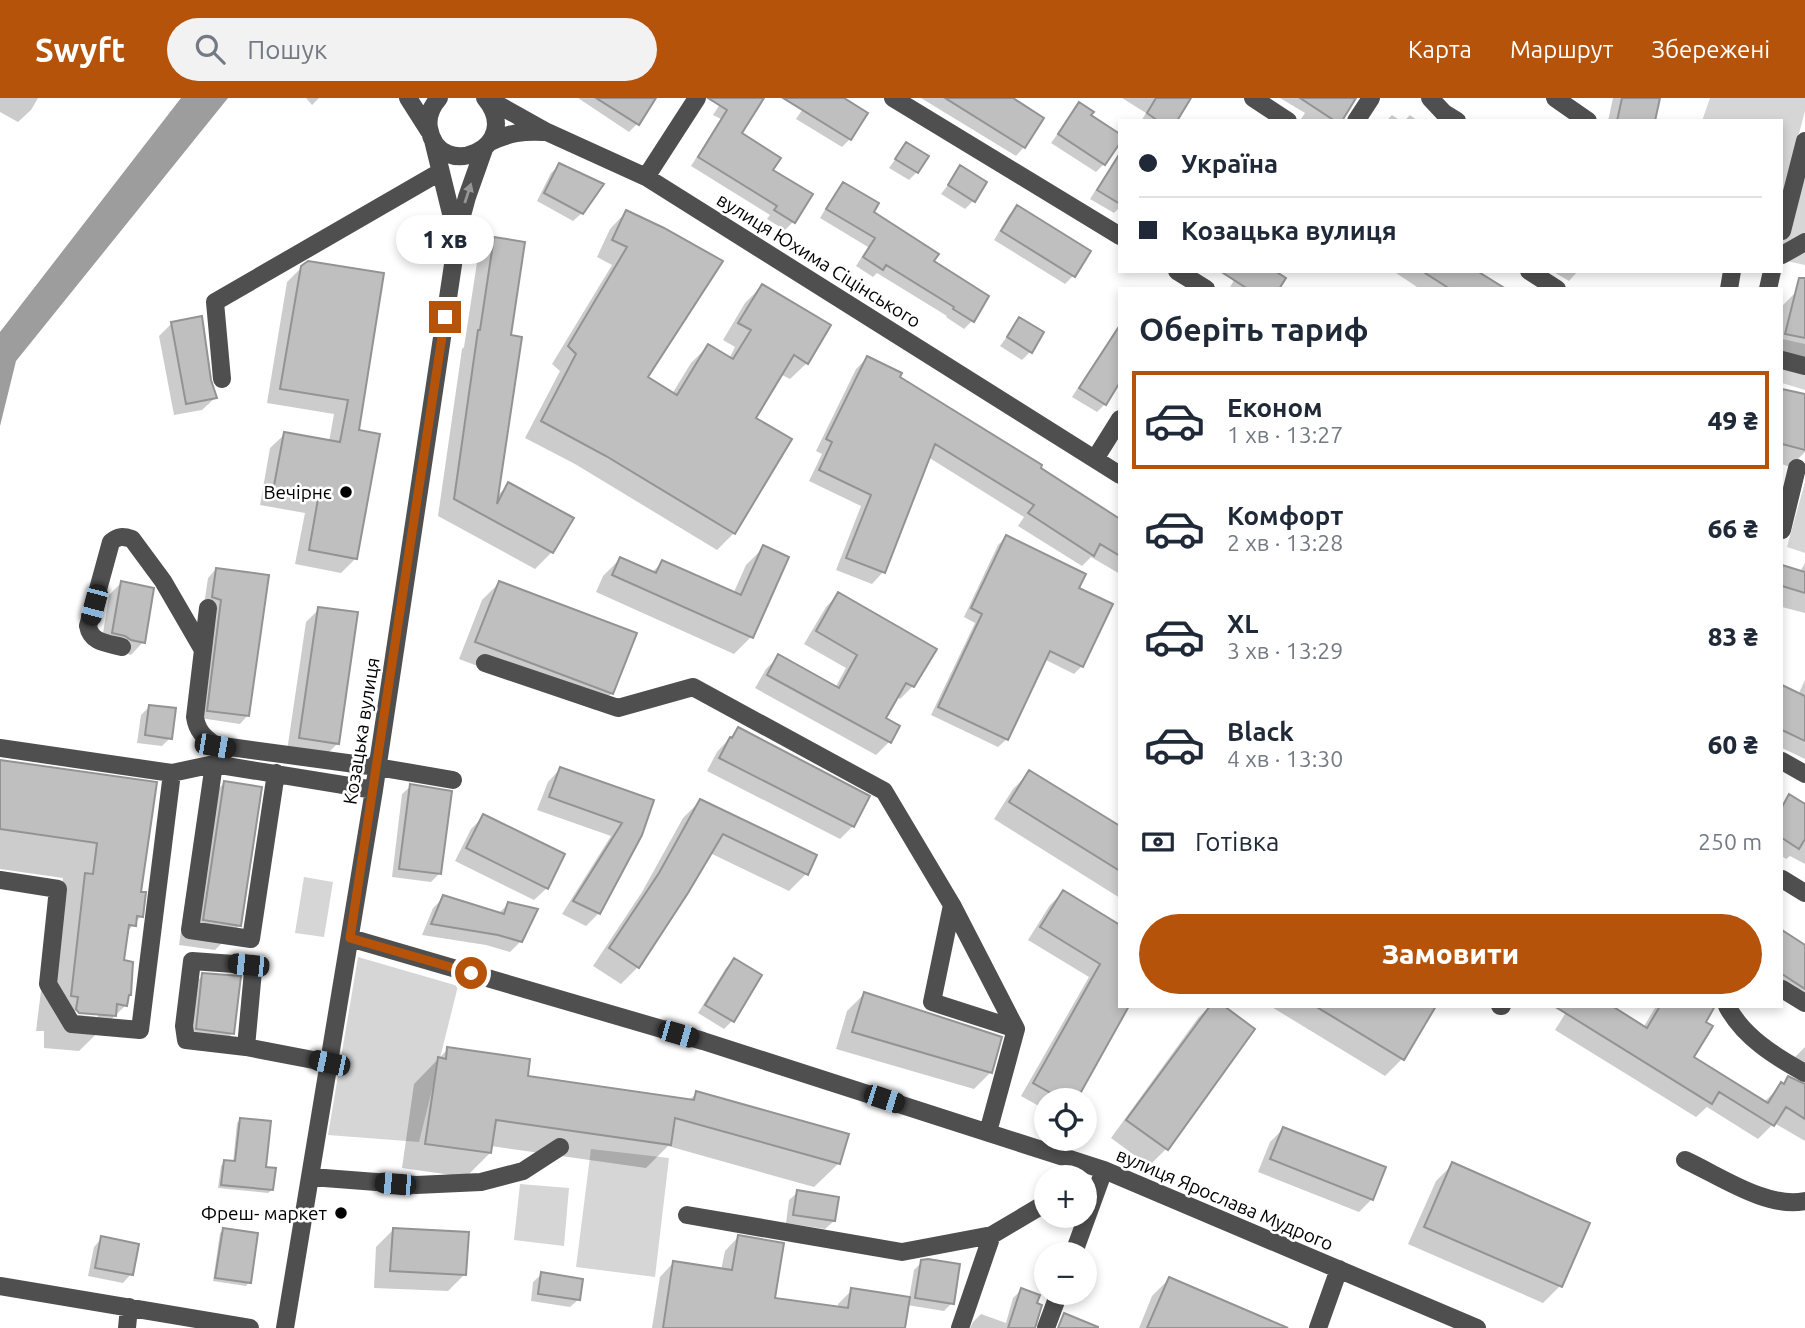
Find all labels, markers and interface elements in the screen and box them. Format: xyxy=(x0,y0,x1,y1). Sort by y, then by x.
search box xyxy=(167,18,657,81)
icon: search xyxy=(191,30,229,68)
text: Swyft xyxy=(35,31,125,68)
text: Пошук xyxy=(247,35,327,64)
text: Карта xyxy=(1408,36,1472,63)
text: Маршрут xyxy=(1510,36,1613,63)
text: Збережені xyxy=(1651,36,1770,63)
text: Україна xyxy=(1181,149,1278,178)
one-way arrow xyxy=(464,182,474,203)
street label: вулиця Юхима Сіцінського xyxy=(713,188,925,332)
callout: 1 хв xyxy=(396,216,494,264)
text: Козацька вулиця xyxy=(1181,216,1397,245)
text: 1 хв xyxy=(423,227,468,252)
route end xyxy=(429,301,461,333)
text: Оберіть тариф xyxy=(1139,311,1369,347)
icon: car xyxy=(1143,389,1206,452)
text: Економ xyxy=(1227,393,1323,422)
text: 49 ₴ xyxy=(1708,406,1758,435)
text: 1 хв · 13:27 xyxy=(1227,422,1343,447)
place label: Вечірнє xyxy=(264,481,332,503)
marker: Вечірнє xyxy=(338,484,354,500)
icon: car xyxy=(1143,497,1206,560)
text: Комфорт xyxy=(1227,501,1343,530)
text: 66 ₴ xyxy=(1708,514,1758,543)
text: 2 хв · 13:28 xyxy=(1227,530,1343,555)
car xyxy=(79,582,110,628)
icon: car xyxy=(1143,605,1206,668)
text: XL xyxy=(1227,609,1258,638)
text: 83 ₴ xyxy=(1708,622,1758,651)
text: 3 хв · 13:29 xyxy=(1227,638,1343,663)
street label: Козацька вулиця xyxy=(338,656,384,806)
icon: car xyxy=(1143,713,1206,776)
text: Black xyxy=(1227,717,1294,746)
text: 60 ₴ xyxy=(1708,730,1758,759)
car xyxy=(193,732,238,760)
text: 4 хв · 13:30 xyxy=(1227,746,1343,771)
icon: cash xyxy=(1139,823,1177,861)
text: Готівка xyxy=(1195,827,1279,856)
text: 250 m xyxy=(1698,829,1762,854)
button: Замовити xyxy=(1139,914,1762,994)
car xyxy=(227,952,270,978)
route start xyxy=(455,957,487,989)
car xyxy=(655,1018,702,1050)
car xyxy=(307,1048,352,1078)
car xyxy=(861,1083,908,1115)
map controls xyxy=(1034,1088,1097,1305)
button: locate xyxy=(1034,1088,1097,1151)
street label: вулиця Ярослава Мудрого xyxy=(1113,1143,1337,1255)
button: + xyxy=(1034,1165,1097,1228)
car xyxy=(374,1172,417,1196)
place label: Фреш- маркет xyxy=(201,1202,328,1224)
marker: Фреш- маркет xyxy=(333,1205,349,1221)
button: − xyxy=(1034,1242,1097,1305)

